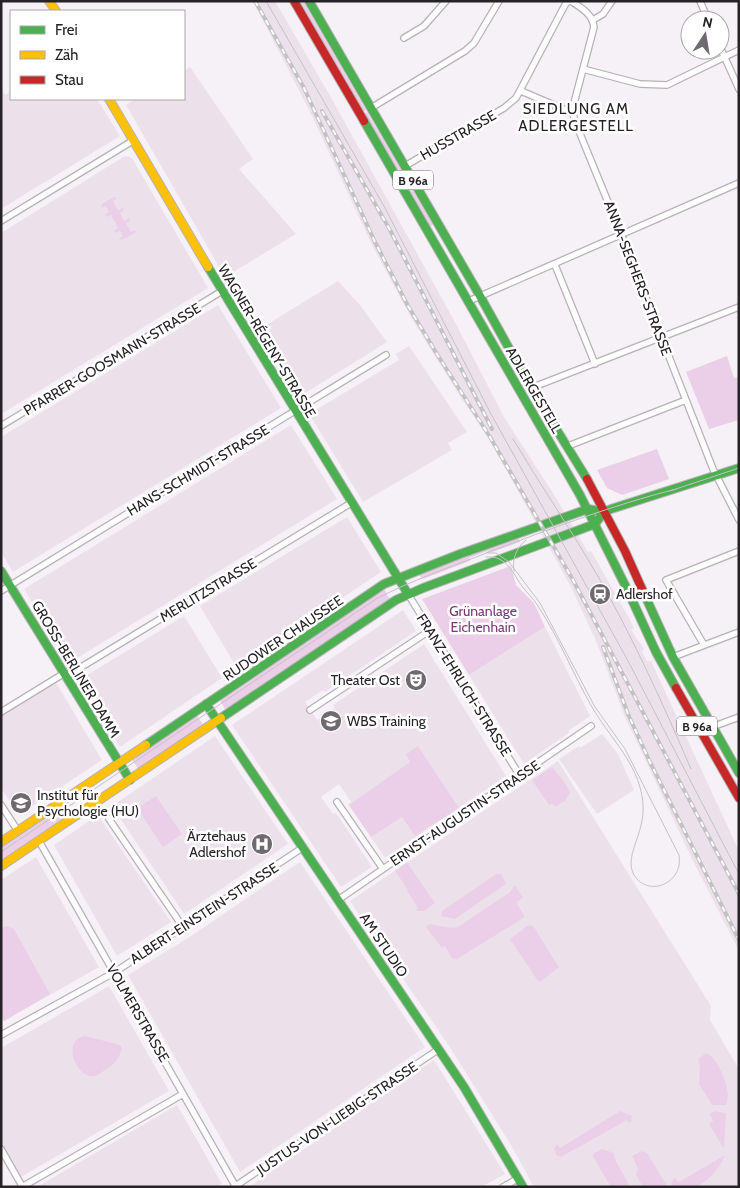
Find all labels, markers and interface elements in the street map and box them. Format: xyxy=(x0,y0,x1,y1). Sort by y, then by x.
legend xyxy=(10,10,185,100)
north arrow xyxy=(680,10,730,60)
text: N xyxy=(701,12,714,32)
text: Frei xyxy=(55,21,78,39)
text: Zäh xyxy=(55,46,78,64)
text: Stau xyxy=(55,71,84,89)
district label: SIEDLUNG AM ADLERGESTELL xyxy=(518,100,634,135)
street label: HUSSTRASSE xyxy=(417,106,500,164)
road number: B 96a xyxy=(393,170,433,190)
street label: ANNA-SEGHERS-STRASSE xyxy=(600,198,676,358)
street label: WAGNER-RÉGENY-STRASSE xyxy=(214,261,320,421)
street label: PFARRER-GOOSMANN-STRASSE xyxy=(20,299,204,419)
street label: ADLERGESTELL xyxy=(502,344,566,436)
street label: HANS-SCHMIDT-STRASSE xyxy=(123,420,273,520)
street label: MERLITZSTRASSE xyxy=(156,554,260,626)
station icon: Adlershof xyxy=(588,582,612,606)
place label: Adlershof xyxy=(616,585,673,603)
street label: RUDOWER CHAUSSEE xyxy=(220,591,347,685)
street label: GROSS-BERLINER DAMM xyxy=(28,597,124,741)
park label: Grünanlage Eichenhain xyxy=(449,602,517,636)
street label: FRANZ-EHRLICH-STRASSE xyxy=(413,610,515,760)
theatre icon: Theater Ost xyxy=(404,668,428,692)
place label: Theater Ost xyxy=(331,671,400,689)
school or university icon: WBS Training xyxy=(319,709,343,733)
place label: WBS Training xyxy=(347,712,427,730)
road number: B 96a xyxy=(677,716,717,736)
street label: ERNST-AUGUSTIN-STRASSE xyxy=(387,756,544,870)
place label: Institut für Psychologie (HU) xyxy=(37,786,139,820)
school or university icon: Institut für Psychologie (HU) xyxy=(9,791,33,815)
place label: Ärztehaus Adlershof xyxy=(187,827,246,861)
hospital icon: Ärztehaus Adlershof xyxy=(250,832,274,856)
street label: ALBERT-EINSTEIN-STRASSE xyxy=(126,858,282,968)
street label: AM STUDIO xyxy=(356,910,412,981)
street label: VOLMERSTRASSE xyxy=(103,961,174,1066)
street label: JUSTUS-VON-LIEBIG-STRASSE xyxy=(252,1057,421,1179)

